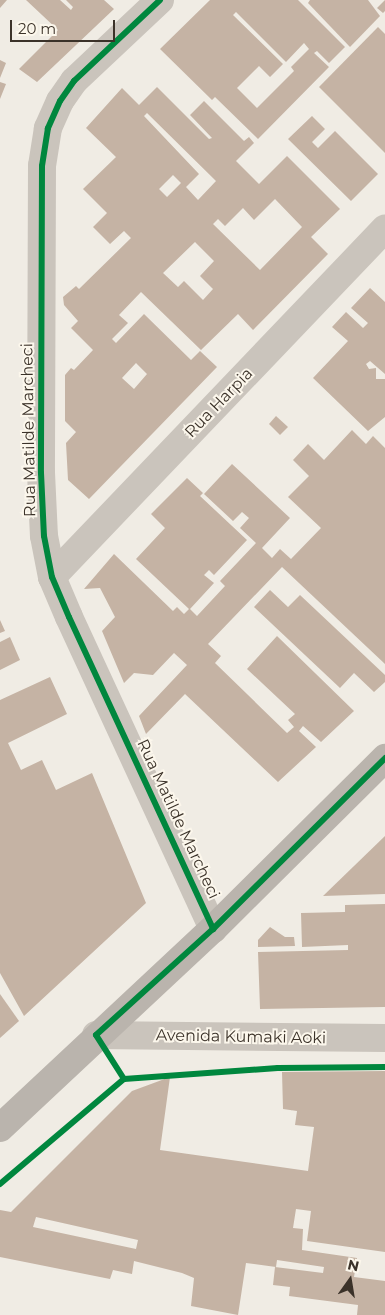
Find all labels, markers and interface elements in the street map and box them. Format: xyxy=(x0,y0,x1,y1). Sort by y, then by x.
scale bar xyxy=(12,10,118,42)
text: 20 m xyxy=(18,19,56,38)
street label: Rua Matilde Marcheci xyxy=(18,343,40,517)
street label: Rua Harpia xyxy=(181,364,257,442)
street label: Rua Matilde Marcheci xyxy=(133,736,223,902)
street label: Avenida Kumaki Aoki xyxy=(156,1026,326,1048)
north arrow xyxy=(325,1255,375,1305)
text: N xyxy=(346,1255,361,1275)

